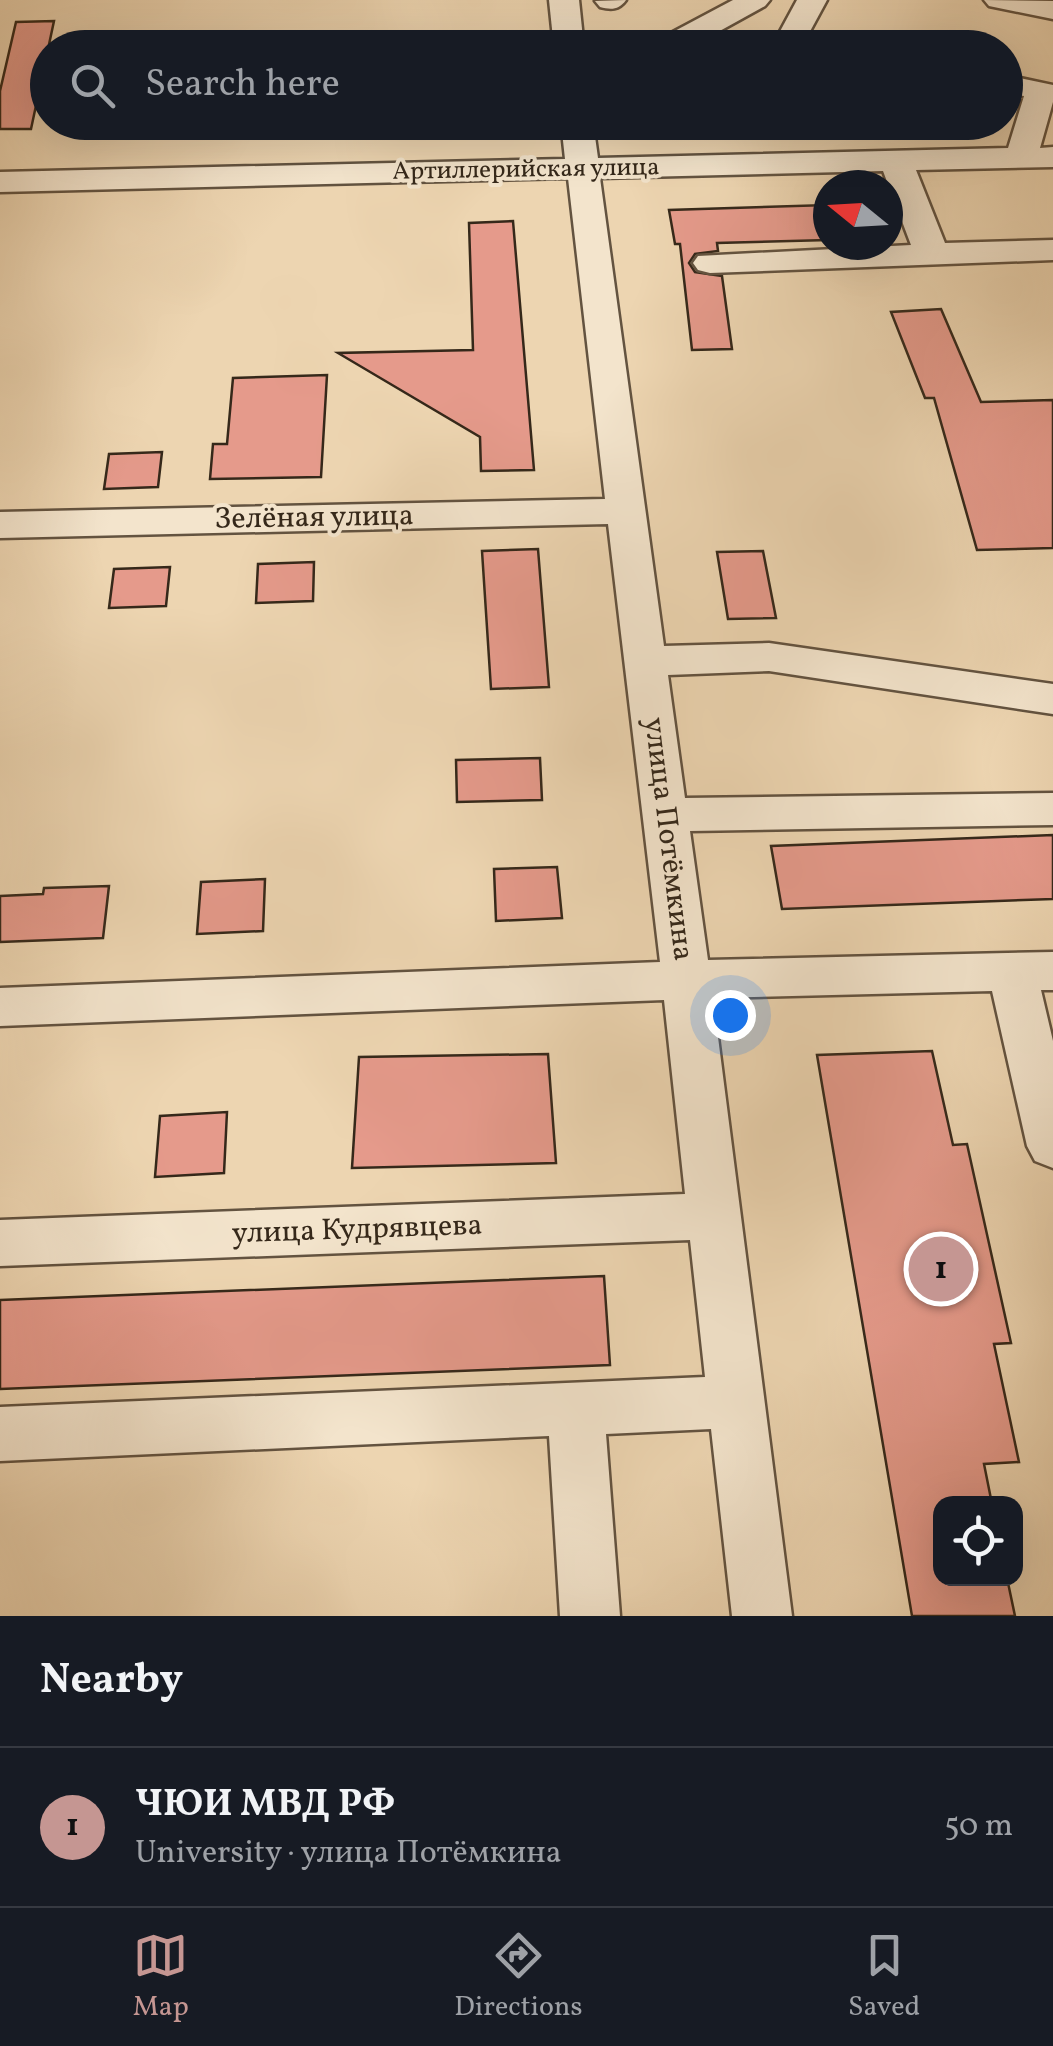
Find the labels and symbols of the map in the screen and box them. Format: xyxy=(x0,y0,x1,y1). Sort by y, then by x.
street label: Артиллерийская улица xyxy=(392,150,660,190)
north arrow xyxy=(813,170,903,260)
street label: Зелёная улица xyxy=(214,495,414,541)
street label: улица Потёмкина xyxy=(632,715,704,963)
your location xyxy=(705,990,756,1041)
street label: улица Кудрявцева xyxy=(231,1205,483,1255)
pin: 1 xyxy=(908,1232,974,1306)

